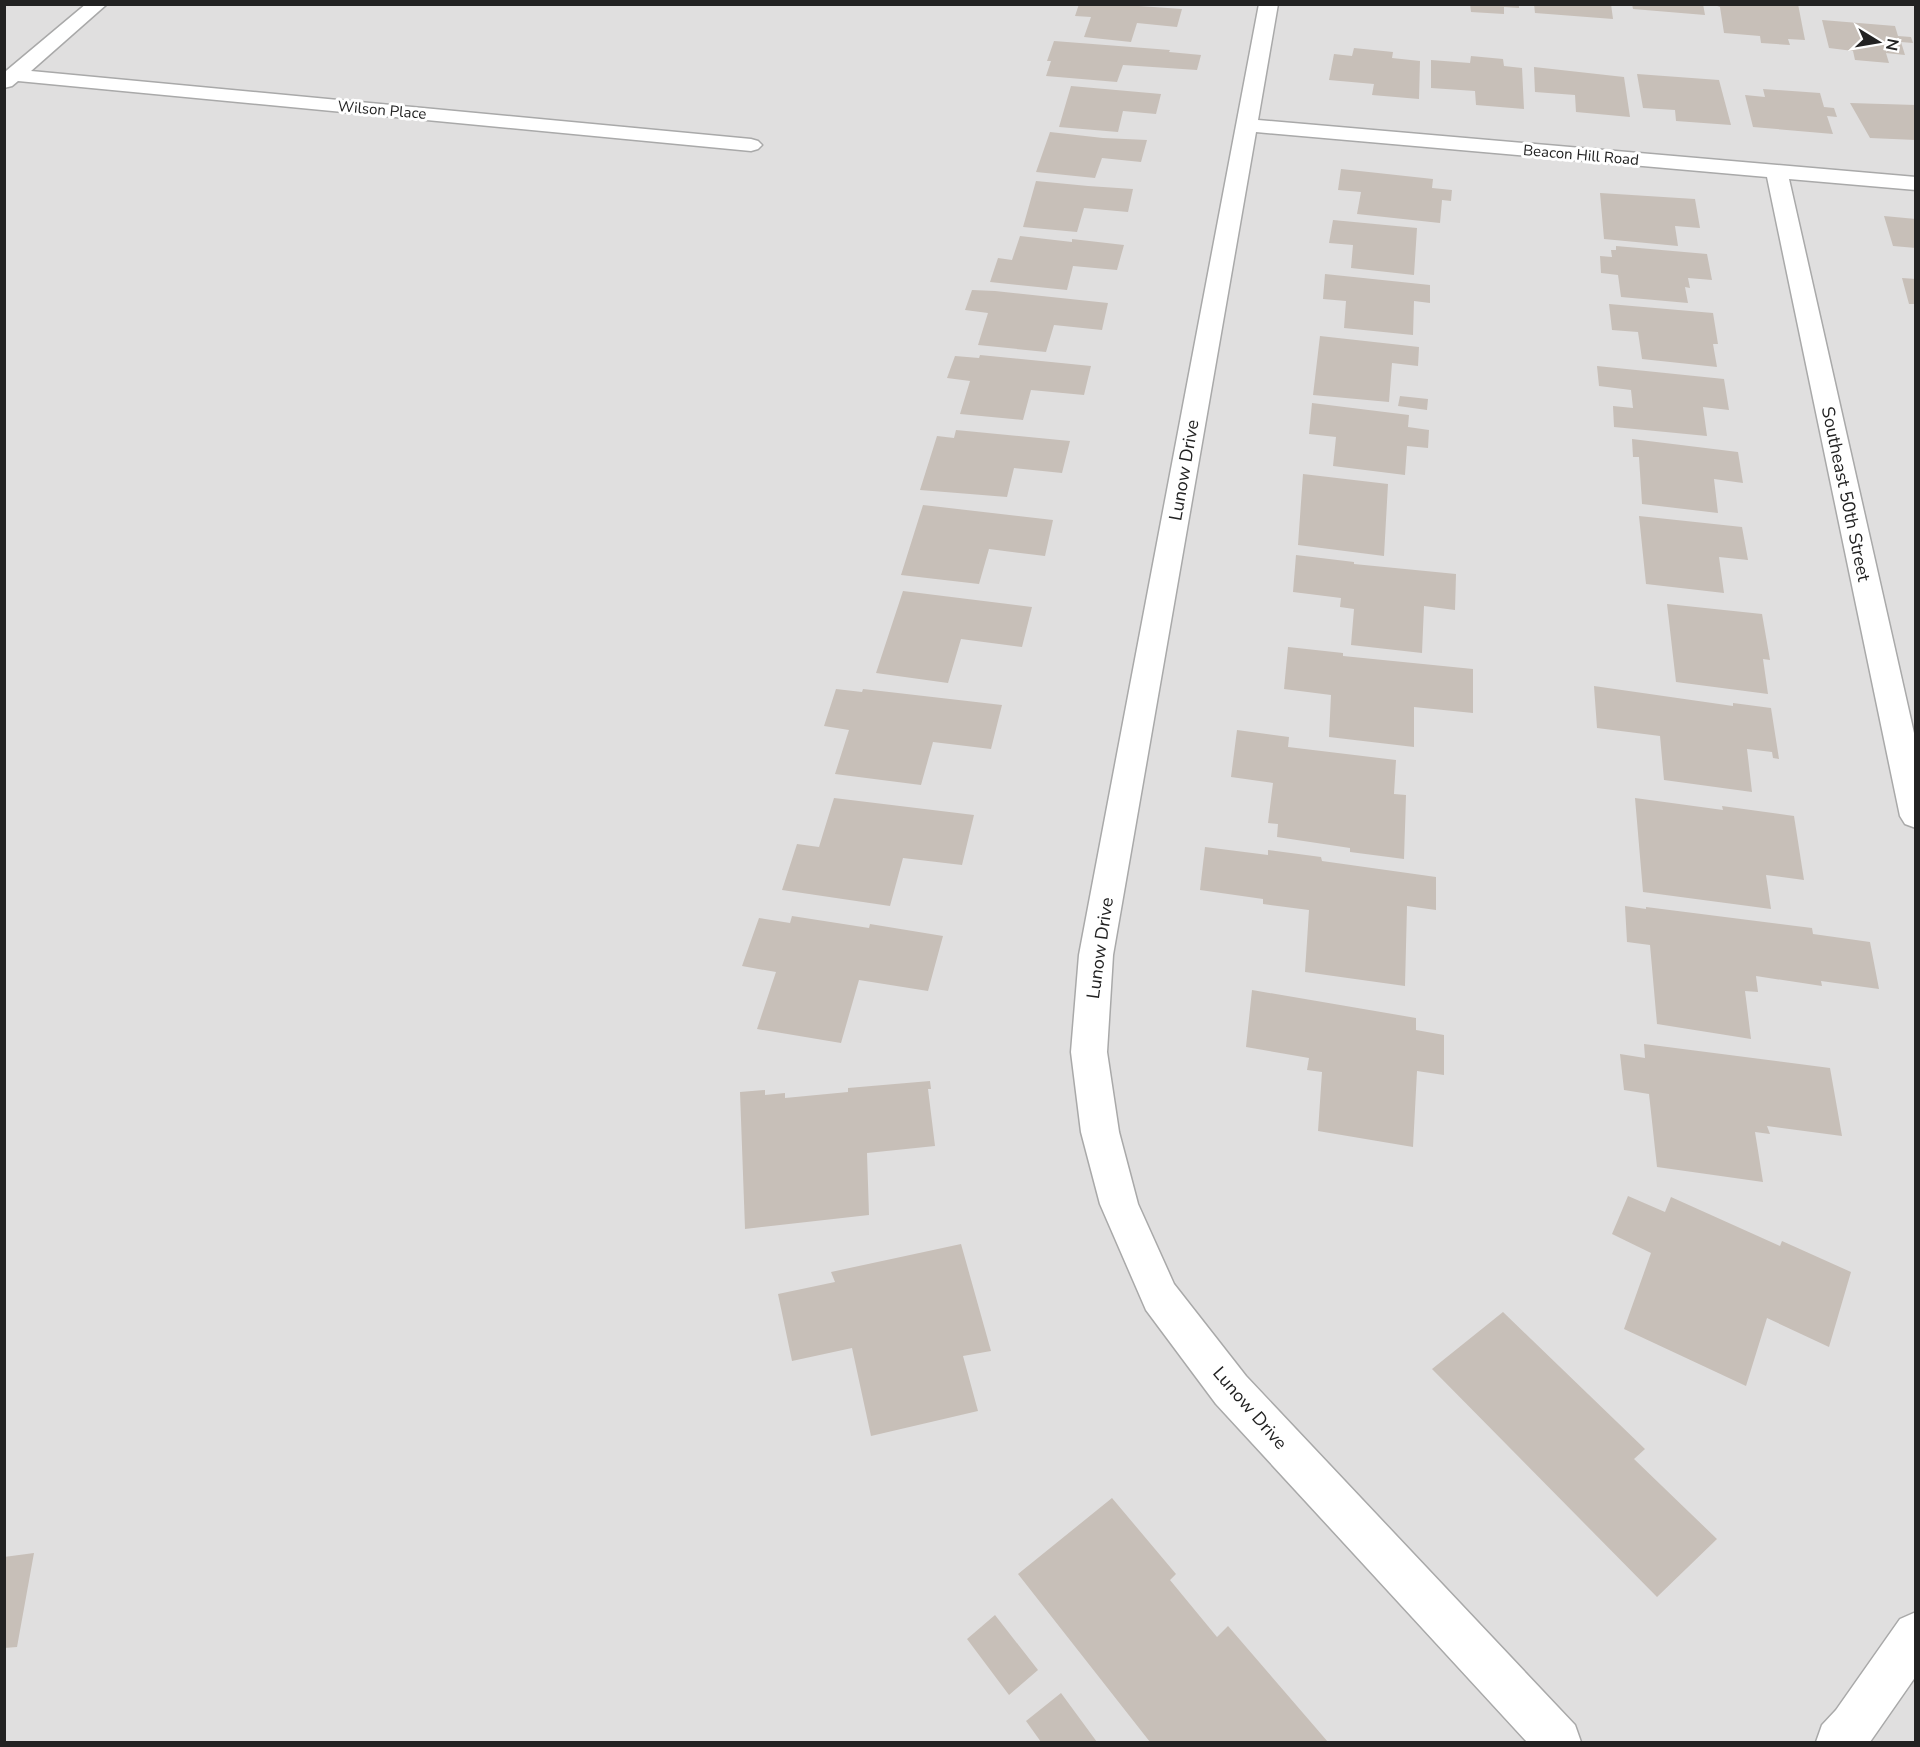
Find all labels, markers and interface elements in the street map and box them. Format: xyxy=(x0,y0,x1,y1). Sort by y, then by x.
north arrow xyxy=(1848,12,1908,72)
text: N xyxy=(1880,37,1904,53)
street label: Wilson Place xyxy=(337,96,427,124)
street label: Beacon Hill Road xyxy=(1522,140,1640,170)
street label: Southeast 50th Street xyxy=(1816,404,1876,584)
street label: Lunow Drive xyxy=(1163,418,1205,522)
street label: Lunow Drive xyxy=(1081,896,1119,1000)
street label: Lunow Drive xyxy=(1207,1362,1293,1454)

